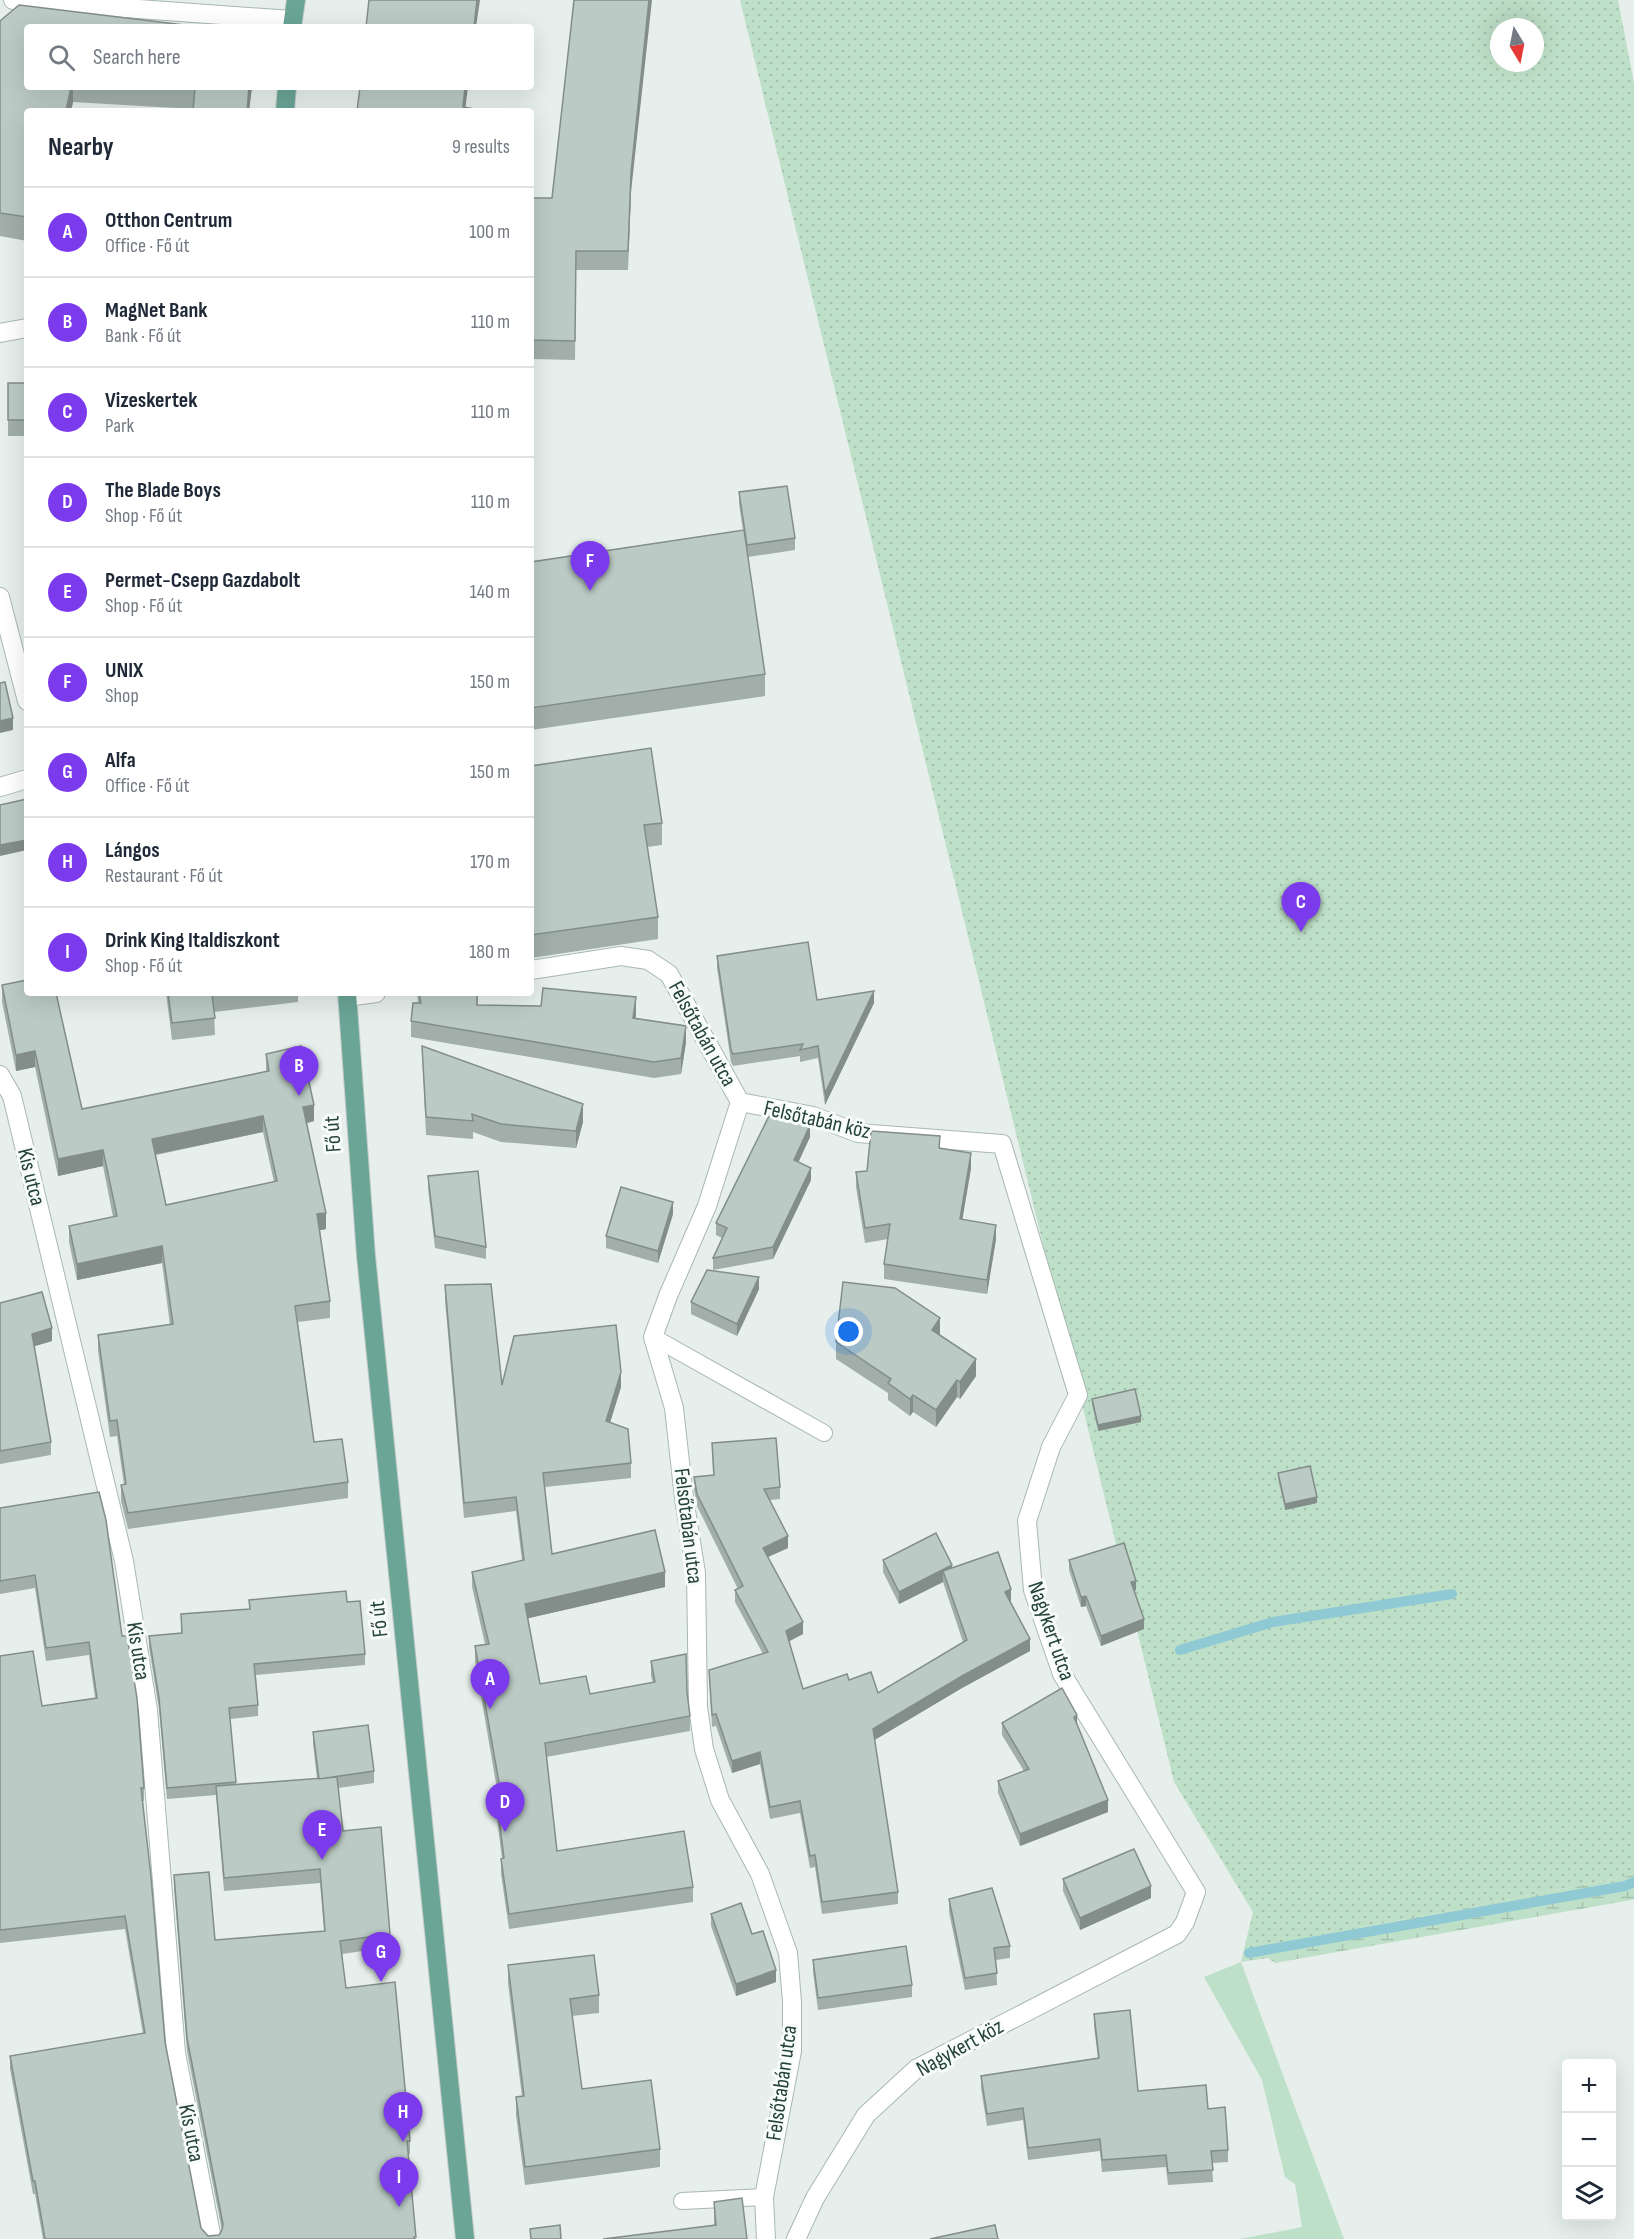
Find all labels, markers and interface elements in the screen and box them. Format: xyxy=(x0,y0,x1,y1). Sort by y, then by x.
north arrow xyxy=(1490,18,1544,72)
search box xyxy=(24,24,534,90)
icon: search xyxy=(45,41,78,74)
text: Search here xyxy=(93,44,180,71)
text: Nearby xyxy=(48,132,114,163)
text: 9 results xyxy=(452,135,510,159)
text: Otthon Centrum xyxy=(105,207,232,234)
text: A xyxy=(63,220,72,244)
text: 100 m xyxy=(469,220,510,244)
text: Office · Fő út xyxy=(105,234,190,258)
text: MagNet Bank xyxy=(105,297,208,324)
text: B xyxy=(63,310,72,334)
text: 110 m xyxy=(471,310,510,334)
text: Bank · Fő út xyxy=(105,324,181,348)
text: Vizeskertek xyxy=(105,387,197,414)
text: C xyxy=(62,400,73,424)
text: 110 m xyxy=(471,400,510,424)
text: Park xyxy=(105,414,134,438)
text: The Blade Boys xyxy=(105,477,221,504)
text: D xyxy=(62,490,73,514)
text: 110 m xyxy=(471,490,510,514)
text: Shop · Fő út xyxy=(105,504,182,528)
pin: F xyxy=(570,542,610,591)
text: Permet-Csepp Gazdabolt xyxy=(105,567,300,594)
text: E xyxy=(63,580,72,604)
text: 140 m xyxy=(470,580,510,604)
text: Shop · Fő út xyxy=(105,594,182,618)
text: UNIX xyxy=(105,657,143,684)
text: F xyxy=(63,670,72,694)
text: 150 m xyxy=(470,670,510,694)
text: Shop xyxy=(105,684,139,708)
text: Alfa xyxy=(105,747,136,774)
text: G xyxy=(62,760,73,784)
text: 150 m xyxy=(470,760,510,784)
text: Office · Fő út xyxy=(105,774,190,798)
text: Lángos xyxy=(105,837,160,864)
text: H xyxy=(62,850,73,874)
text: 170 m xyxy=(470,850,510,874)
text: Restaurant · Fő út xyxy=(105,864,223,888)
pin: C xyxy=(1282,882,1320,932)
text: Drink King Italdiszkont xyxy=(105,927,280,954)
text: I xyxy=(65,940,70,964)
text: 180 m xyxy=(469,940,510,964)
text: Shop · Fő út xyxy=(105,954,182,978)
street label: Felsőtabán utca xyxy=(662,977,742,1091)
pin: B xyxy=(280,1046,318,1096)
street label: Felsőtabán köz xyxy=(761,1095,873,1145)
street label: Fő út xyxy=(318,1115,348,1153)
street label: Kis utca xyxy=(11,1145,51,1209)
your location xyxy=(834,1317,863,1346)
street label: Felsőtabán utca xyxy=(668,1467,708,1585)
street label: Nagykert utca xyxy=(1021,1578,1081,1684)
street label: Fő út xyxy=(364,1599,394,1639)
street label: Kis utca xyxy=(120,1620,156,1682)
pin: A xyxy=(470,1660,510,1709)
pin: D xyxy=(486,1782,524,1832)
pin: E xyxy=(302,1810,342,1860)
pin: G xyxy=(362,1932,400,1982)
street label: Nagykert köz xyxy=(912,2013,1008,2083)
street label: Felsőtabán utca xyxy=(761,2024,803,2142)
map controls xyxy=(1562,2059,1616,2221)
button: + xyxy=(1562,2059,1616,2113)
pin: H xyxy=(384,2092,422,2142)
street label: Kis utca xyxy=(172,2102,210,2164)
button: − xyxy=(1562,2113,1616,2167)
pin: I xyxy=(380,2158,418,2207)
button: layers xyxy=(1562,2167,1616,2221)

